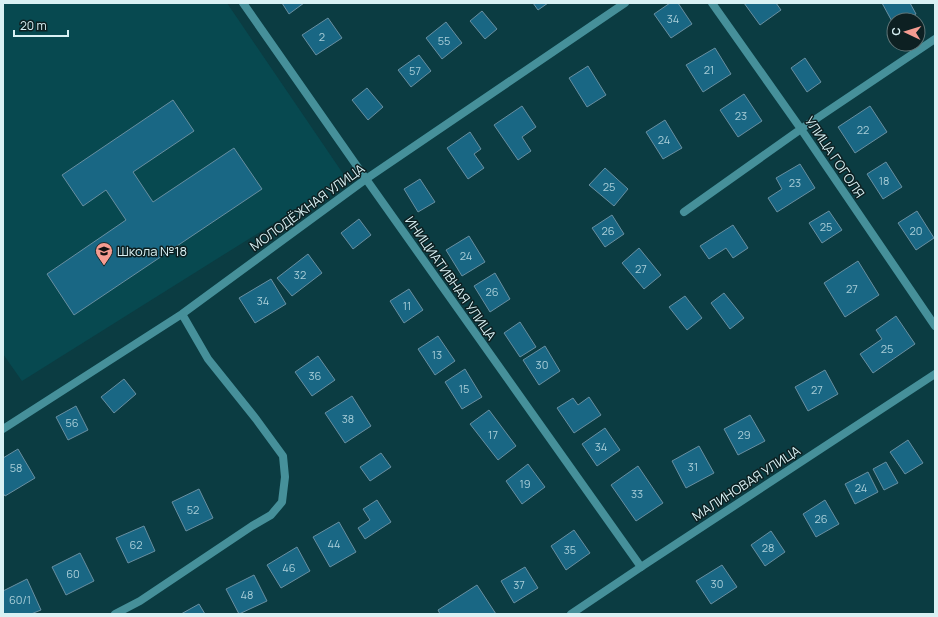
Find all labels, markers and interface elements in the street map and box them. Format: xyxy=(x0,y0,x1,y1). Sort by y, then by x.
house number: 34 xyxy=(667,11,679,26)
scale bar xyxy=(14,12,68,38)
north arrow xyxy=(886,12,926,52)
text: 20 m xyxy=(20,17,47,34)
text: С xyxy=(888,27,903,36)
house number: 2 xyxy=(319,29,325,44)
house number: 55 xyxy=(438,33,450,48)
house number: 21 xyxy=(704,62,714,77)
house number: 57 xyxy=(409,63,421,78)
house number: 23 xyxy=(735,108,747,123)
street label: УЛИЦА ГОГОЛЯ xyxy=(801,113,869,201)
house number: 22 xyxy=(857,122,869,137)
house number: 24 xyxy=(658,132,670,147)
street label: МОЛОДЁЖНАЯ УЛИЦА xyxy=(246,159,368,255)
house number: 18 xyxy=(879,173,889,188)
house number: 23 xyxy=(789,175,801,190)
house number: 25 xyxy=(603,179,615,194)
street label: ИНИЦИАТИВНАЯ УЛИЦА xyxy=(401,212,501,344)
house number: 25 xyxy=(820,219,832,234)
house number: 26 xyxy=(601,223,615,238)
house number: 20 xyxy=(910,223,922,238)
school or university icon: Школа №18 xyxy=(94,241,114,266)
place label: Школа №18 xyxy=(117,242,187,260)
house number: 24 xyxy=(460,248,472,263)
house number: 27 xyxy=(635,261,647,276)
house number: 32 xyxy=(294,267,306,282)
house number: 27 xyxy=(846,281,858,296)
house number: 26 xyxy=(485,284,499,299)
house number: 34 xyxy=(257,293,269,308)
house number: 11 xyxy=(403,298,411,313)
house number: 25 xyxy=(881,341,893,356)
house number: 13 xyxy=(432,347,442,362)
house number: 30 xyxy=(536,357,548,372)
house number: 36 xyxy=(309,368,322,383)
house number: 15 xyxy=(459,381,469,396)
house number: 27 xyxy=(811,382,823,397)
house number: 38 xyxy=(342,411,354,426)
house number: 56 xyxy=(65,415,79,430)
house number: 17 xyxy=(488,427,498,442)
house number: 29 xyxy=(737,427,751,442)
house number: 34 xyxy=(595,439,607,454)
street label: МАЛИНОВАЯ УЛИЦА xyxy=(688,441,804,525)
house number: 31 xyxy=(688,459,698,474)
house number: 58 xyxy=(10,460,22,475)
house number: 19 xyxy=(519,476,531,491)
house number: 24 xyxy=(855,480,867,495)
house number: 33 xyxy=(631,486,643,501)
house number: 52 xyxy=(187,502,199,517)
house number: 26 xyxy=(814,511,828,526)
house number: 44 xyxy=(327,536,341,551)
house number: 62 xyxy=(129,537,143,552)
house number: 28 xyxy=(762,540,774,555)
house number: 35 xyxy=(564,542,576,557)
house number: 46 xyxy=(282,560,296,575)
house number: 60 xyxy=(66,566,80,581)
house number: 30 xyxy=(711,576,723,591)
house number: 37 xyxy=(513,577,525,592)
house number: 48 xyxy=(241,587,253,602)
house number: 60/1 xyxy=(9,592,31,607)

